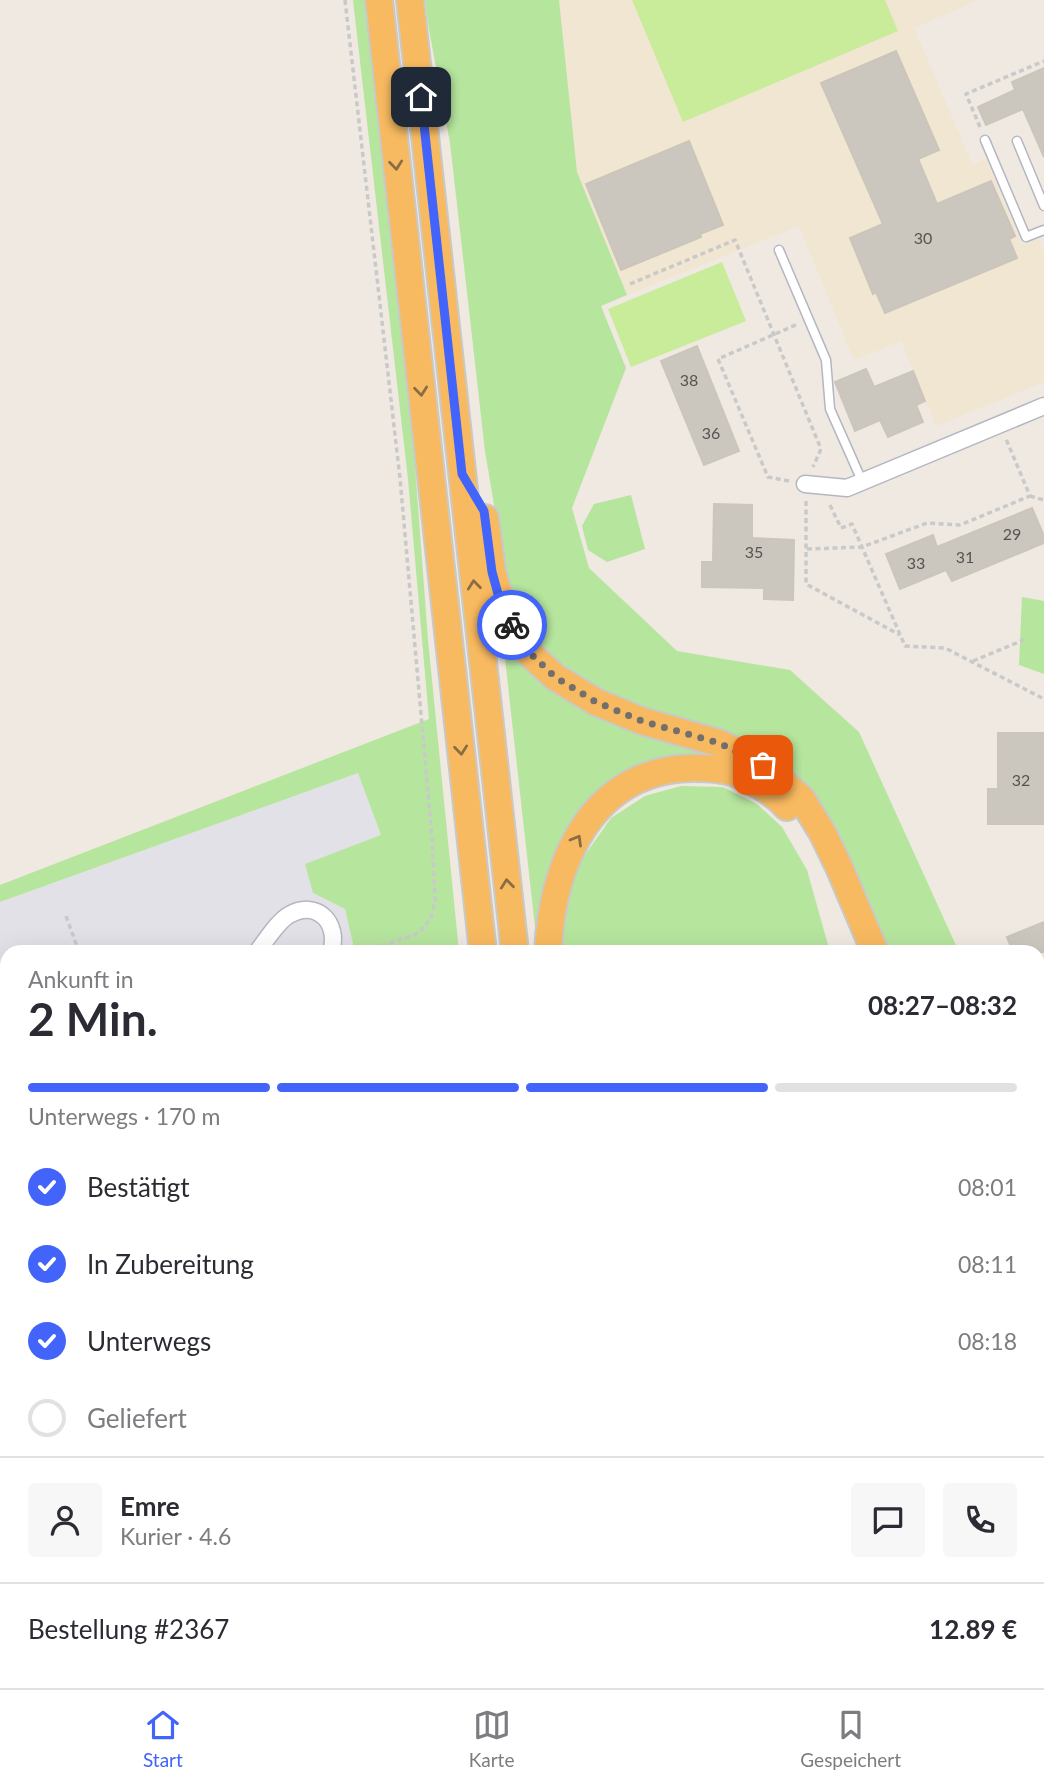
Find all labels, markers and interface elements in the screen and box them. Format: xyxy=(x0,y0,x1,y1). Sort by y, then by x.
pin xyxy=(391,67,451,127)
icon: home xyxy=(402,78,440,116)
one-way arrow xyxy=(389,159,404,171)
house number: 30 xyxy=(914,228,932,247)
house number: 38 xyxy=(680,370,698,389)
one-way arrow xyxy=(414,386,429,397)
house number: 36 xyxy=(702,423,720,442)
house number: 29 xyxy=(1003,524,1021,543)
house number: 35 xyxy=(745,542,763,561)
house number: 31 xyxy=(956,547,974,566)
house number: 33 xyxy=(907,553,925,572)
one-way arrow xyxy=(467,579,482,591)
courier xyxy=(477,590,547,660)
icon: bike xyxy=(493,606,531,644)
pin xyxy=(733,735,793,795)
one-way arrow xyxy=(453,744,468,756)
icon: bag xyxy=(744,746,782,784)
house number: 32 xyxy=(1012,770,1030,789)
one-way arrow xyxy=(569,834,582,847)
one-way arrow xyxy=(500,878,515,890)
text: Ankunft in xyxy=(28,965,134,993)
text: 08:27–08:32 xyxy=(868,989,1017,1021)
text: 2 Min. xyxy=(28,991,158,1046)
text: Unterwegs · 170 m xyxy=(28,1102,221,1130)
icon: check xyxy=(28,1168,66,1206)
text: Bestätigt xyxy=(87,1171,190,1203)
text: 08:01 xyxy=(958,1173,1017,1201)
icon: check xyxy=(28,1245,66,1283)
text: In Zubereitung xyxy=(87,1248,254,1280)
text: 08:11 xyxy=(958,1250,1017,1278)
icon: check xyxy=(28,1322,66,1360)
text: Unterwegs xyxy=(87,1325,211,1357)
text: 08:18 xyxy=(958,1327,1017,1355)
text: Geliefert xyxy=(87,1402,187,1434)
button: person xyxy=(28,1483,102,1557)
button: chat xyxy=(851,1483,925,1557)
button: phone xyxy=(943,1483,1017,1557)
text: Emre xyxy=(120,1490,180,1522)
text: Kurier · 4.6 xyxy=(120,1522,231,1550)
text: Bestellung #2367 xyxy=(28,1613,229,1645)
text: 12.89 € xyxy=(929,1613,1017,1645)
tab: Start xyxy=(143,1706,183,1771)
tab: Karte xyxy=(469,1706,514,1771)
tab: Gespeichert xyxy=(800,1706,901,1771)

